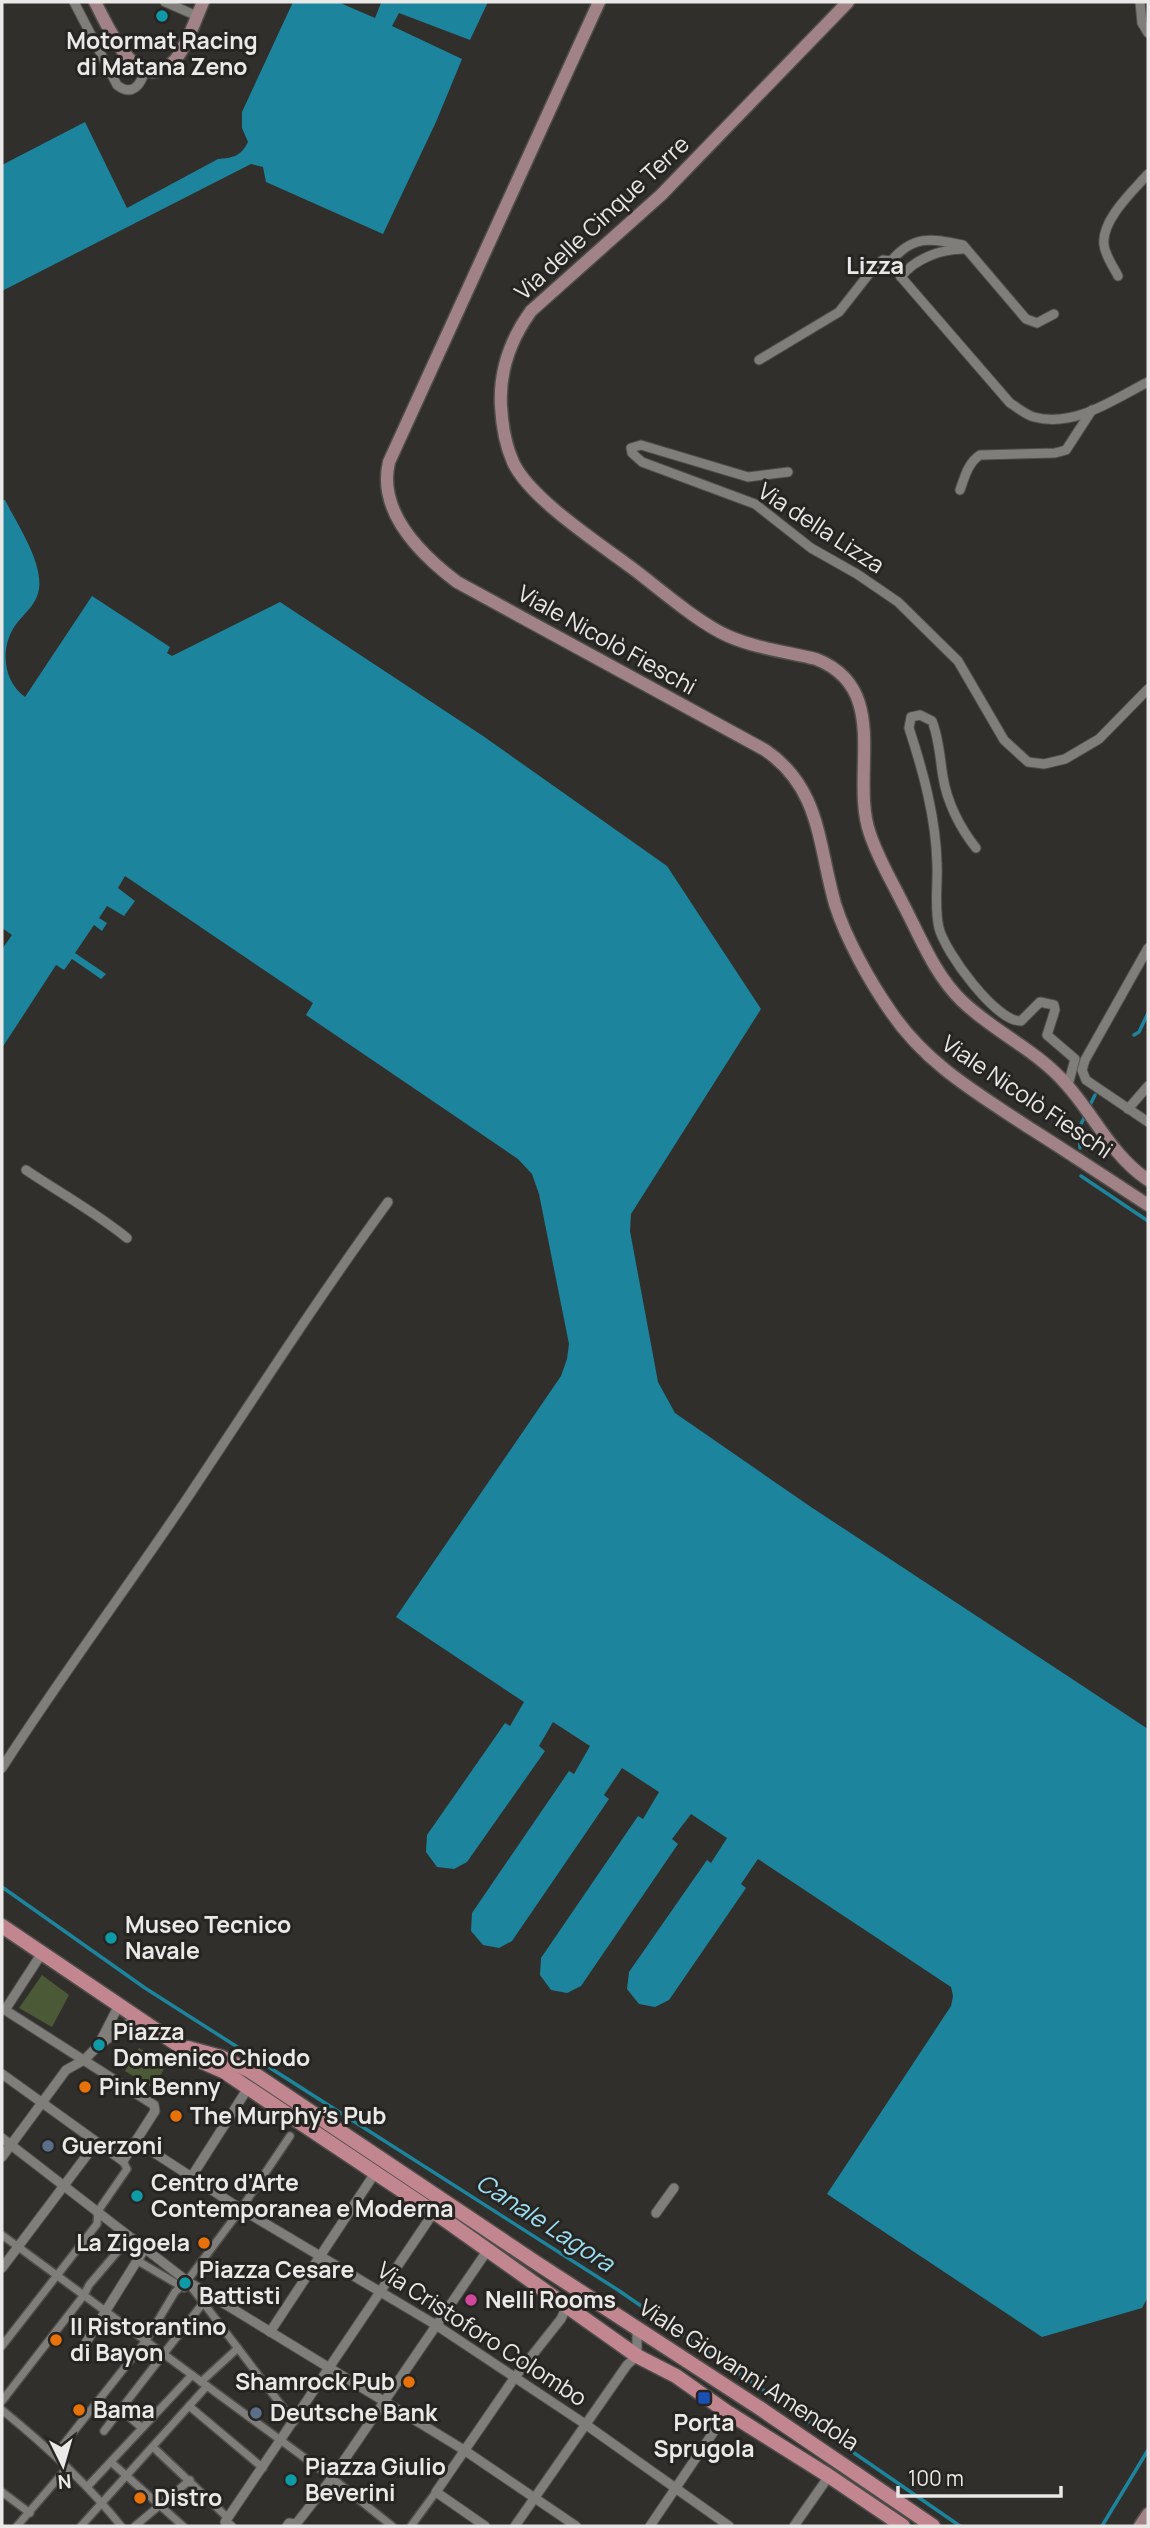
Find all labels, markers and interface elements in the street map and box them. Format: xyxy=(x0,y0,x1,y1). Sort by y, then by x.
marker: Motormat Racing di Matana Zeno xyxy=(154,8,170,24)
place label: Motormat Racing di Matana Zeno xyxy=(66,24,258,82)
street label: Via delle Cinque Terre xyxy=(507,128,696,307)
district label: Lizza xyxy=(846,248,904,281)
street label: Via della Lizza xyxy=(752,474,891,580)
street label: Viale Nicolò Fieschi xyxy=(512,577,703,702)
street label: Viale Nicolò Fieschi xyxy=(936,1027,1119,1165)
place label: Museo Tecnico Navale xyxy=(125,1908,291,1966)
marker: Museo Tecnico Navale xyxy=(103,1930,119,1946)
place label: Piazza Domenico Chiodo xyxy=(113,2015,310,2073)
marker: Piazza Domenico Chiodo xyxy=(91,2037,107,2053)
place label: Pink Benny xyxy=(99,2070,221,2102)
marker: Pink Benny xyxy=(77,2079,93,2095)
place label: The Murphy's Pub xyxy=(190,2099,386,2131)
marker: The Murphy's Pub xyxy=(168,2108,184,2124)
place label: Guerzoni xyxy=(62,2129,163,2161)
marker: Guerzoni xyxy=(40,2138,56,2154)
water label: Canale Lagora xyxy=(471,2165,622,2280)
place label: Centro d'Arte Contemporanea e Moderna xyxy=(151,2166,453,2224)
marker: Centro d'Arte Contemporanea e Moderna xyxy=(129,2188,145,2204)
place label: La Zigoela xyxy=(76,2226,190,2258)
marker: La Zigoela xyxy=(196,2235,212,2251)
place label: Piazza Cesare Battisti xyxy=(199,2253,355,2311)
street label: Via Cristoforo Colombo xyxy=(371,2253,594,2413)
marker: Piazza Cesare Battisti xyxy=(177,2275,193,2291)
place label: Nelli Rooms xyxy=(485,2283,616,2315)
street label: Viale Giovanni Amendola xyxy=(633,2291,866,2458)
marker: Nelli Rooms xyxy=(463,2292,479,2308)
place label: Il Ristorantino di Bayon xyxy=(70,2310,226,2368)
marker: Il Ristorantino di Bayon xyxy=(48,2332,64,2348)
place label: Shamrock Pub xyxy=(235,2365,395,2397)
marker: Shamrock Pub xyxy=(401,2374,417,2390)
marker: Porta Sprugola xyxy=(696,2390,712,2406)
place label: Bama xyxy=(93,2393,155,2425)
place label: Deutsche Bank xyxy=(270,2396,438,2428)
marker: Bama xyxy=(71,2402,87,2418)
marker: Deutsche Bank xyxy=(248,2405,264,2421)
place label: Porta Sprugola xyxy=(654,2406,754,2464)
north arrow xyxy=(28,2430,98,2500)
place label: Piazza Giulio Beverini xyxy=(305,2450,446,2508)
scale bar xyxy=(898,2454,1061,2498)
text: 100 m xyxy=(908,2464,964,2492)
text: N xyxy=(57,2468,72,2495)
marker: Piazza Giulio Beverini xyxy=(283,2472,299,2488)
place label: Distro xyxy=(154,2481,222,2513)
marker: Distro xyxy=(132,2490,148,2506)

